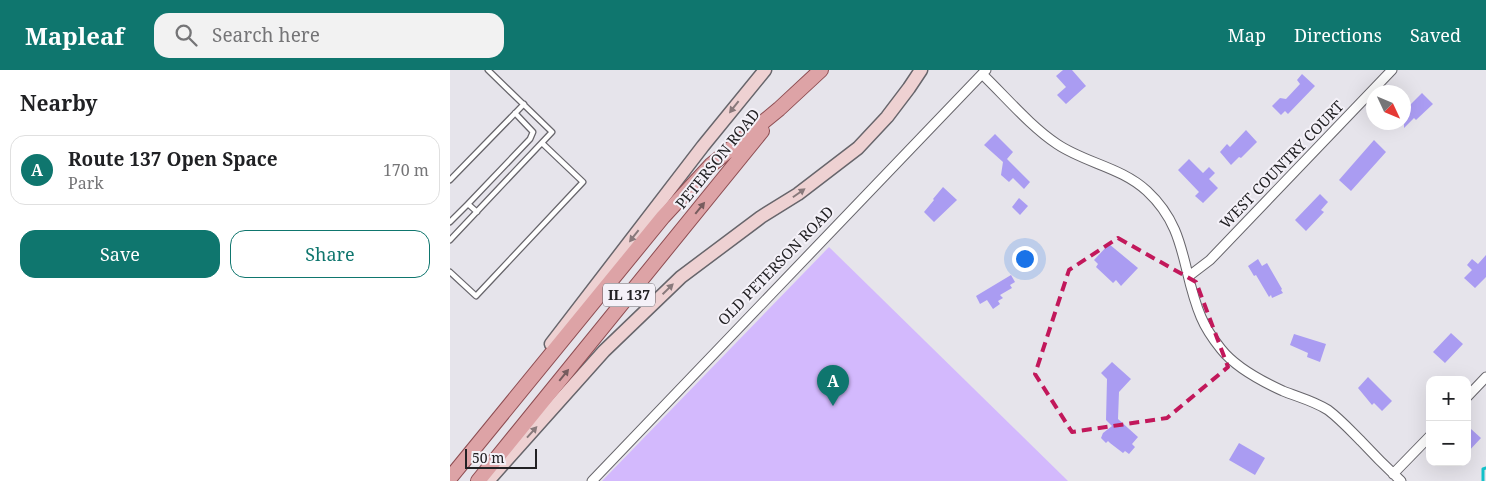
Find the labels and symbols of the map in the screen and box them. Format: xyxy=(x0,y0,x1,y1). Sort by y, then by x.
north arrow xyxy=(1366,85,1411,130)
street label: WEST COUNTRY COURT xyxy=(1215,96,1348,232)
one-way arrow xyxy=(728,101,739,114)
street label: PETERSON ROAD xyxy=(671,104,764,213)
one-way arrow xyxy=(792,188,806,198)
street label: OLD PETERSON ROAD xyxy=(713,201,838,329)
one-way arrow xyxy=(694,202,705,215)
one-way arrow xyxy=(629,229,639,243)
your location xyxy=(1012,246,1038,272)
one-way arrow xyxy=(662,283,674,295)
road number: IL 137 xyxy=(603,284,655,306)
pin: A xyxy=(817,365,849,406)
one-way arrow xyxy=(558,369,569,382)
one-way arrow xyxy=(526,426,538,438)
scale bar xyxy=(465,446,538,469)

